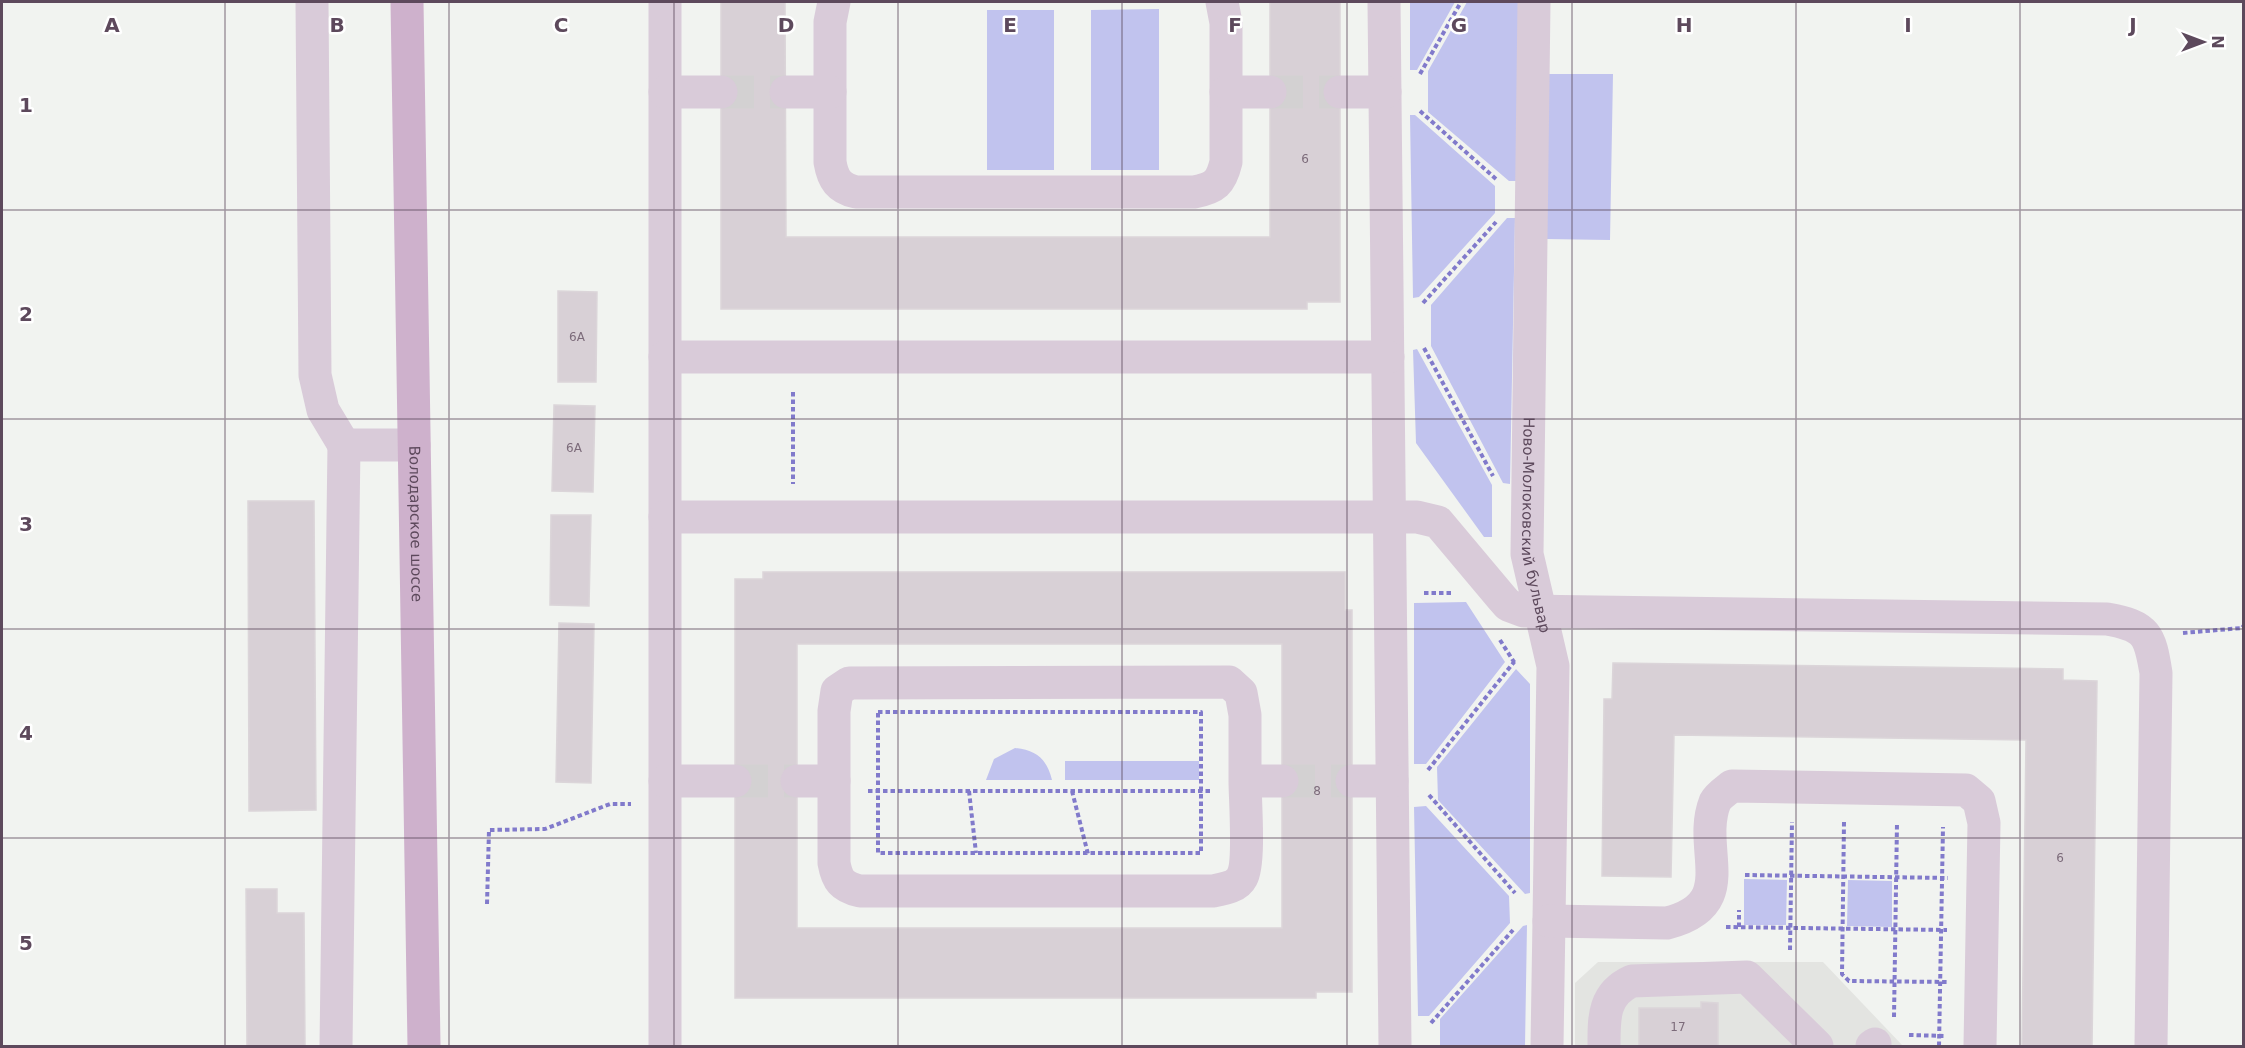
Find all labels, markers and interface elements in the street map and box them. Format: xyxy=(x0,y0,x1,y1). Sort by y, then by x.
north arrow xyxy=(2173,12,2233,72)
text: A xyxy=(104,13,120,37)
text: B xyxy=(329,13,345,37)
text: C xyxy=(554,13,568,37)
text: D xyxy=(778,13,794,37)
text: E xyxy=(1003,13,1017,37)
text: F xyxy=(1228,13,1242,37)
text: G xyxy=(1451,13,1467,37)
text: H xyxy=(1676,13,1692,37)
text: I xyxy=(1904,13,1912,37)
text: J xyxy=(2127,13,2137,37)
text: N xyxy=(2208,35,2227,49)
text: 1 xyxy=(19,93,33,117)
house number: 6 xyxy=(1301,152,1309,166)
text: 2 xyxy=(19,302,33,326)
house number: 6А xyxy=(569,330,586,344)
street label: Ново-Молоковский бульвар xyxy=(1518,417,1554,635)
house number: 6А xyxy=(566,441,583,455)
street label: Володарское шоссе xyxy=(405,446,426,602)
text: 3 xyxy=(19,512,33,536)
text: 4 xyxy=(19,721,33,745)
house number: 8 xyxy=(1313,784,1321,798)
house number: 6 xyxy=(2056,851,2064,865)
text: 5 xyxy=(19,931,33,955)
house number: 17 xyxy=(1670,1020,1686,1034)

